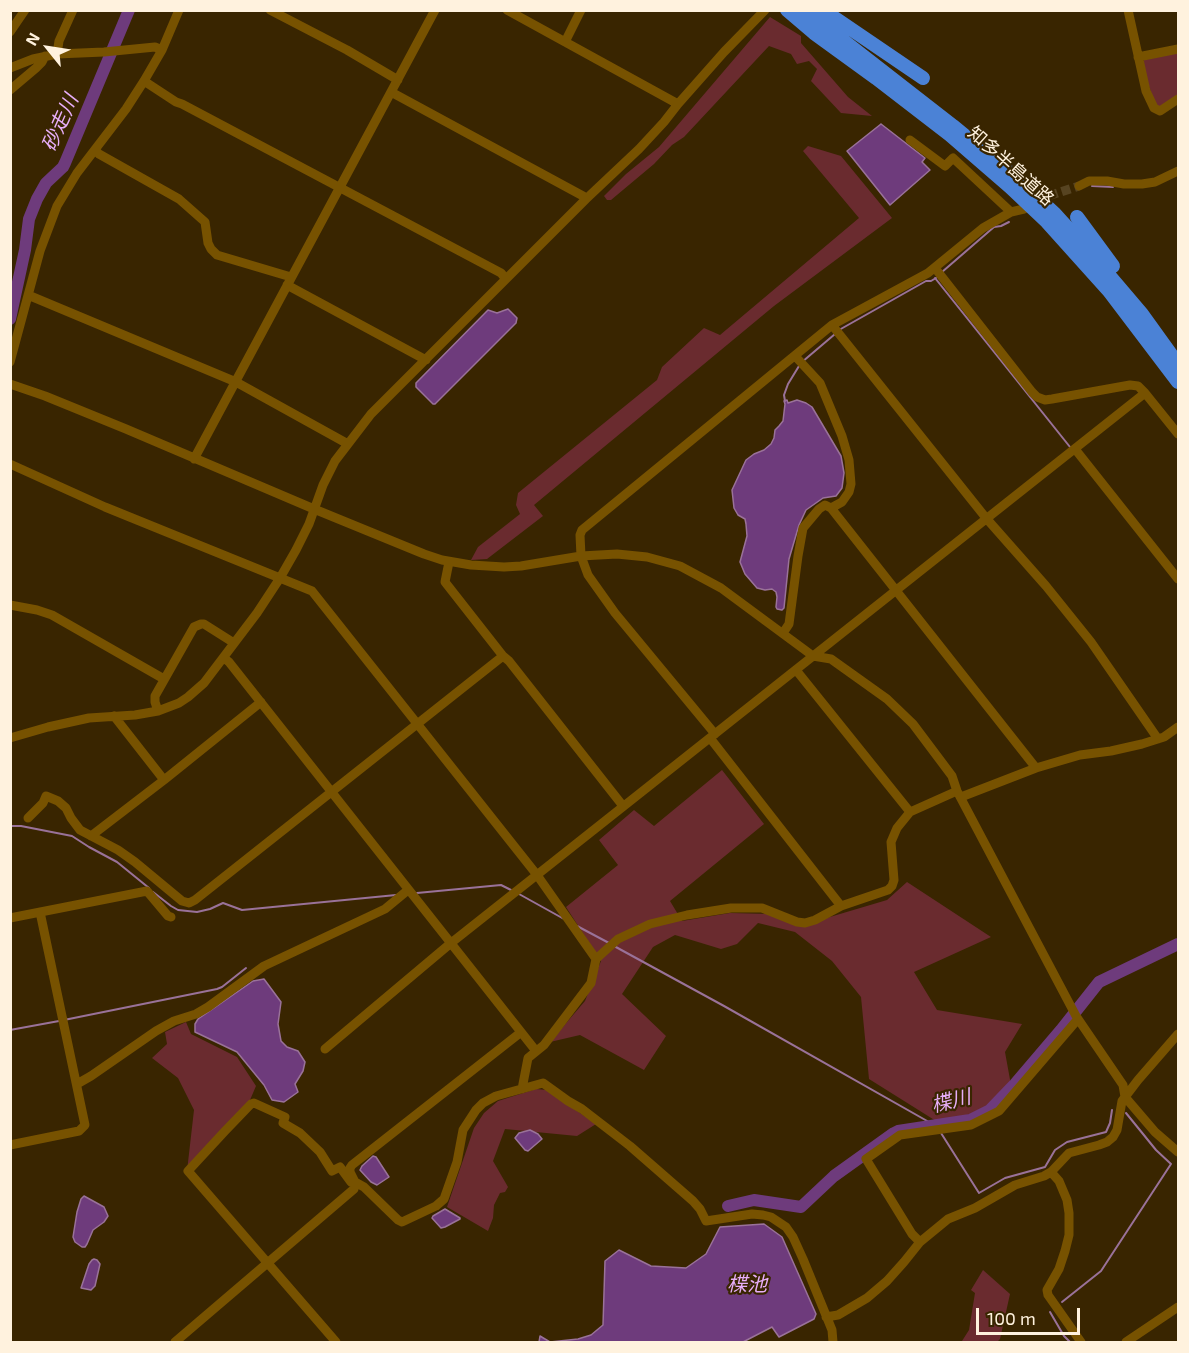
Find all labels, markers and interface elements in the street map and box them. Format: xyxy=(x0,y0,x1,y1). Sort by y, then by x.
north arrow xyxy=(18,18,78,78)
text: N xyxy=(21,29,43,49)
water label: 砂走川 xyxy=(37,91,83,155)
street label: 知多半島道路 xyxy=(964,122,1058,210)
water label: 楪川 xyxy=(929,1085,973,1117)
water label: 楪池 xyxy=(727,1272,767,1296)
scale bar xyxy=(979,1296,1082,1334)
text: 100 m xyxy=(987,1307,1036,1329)

